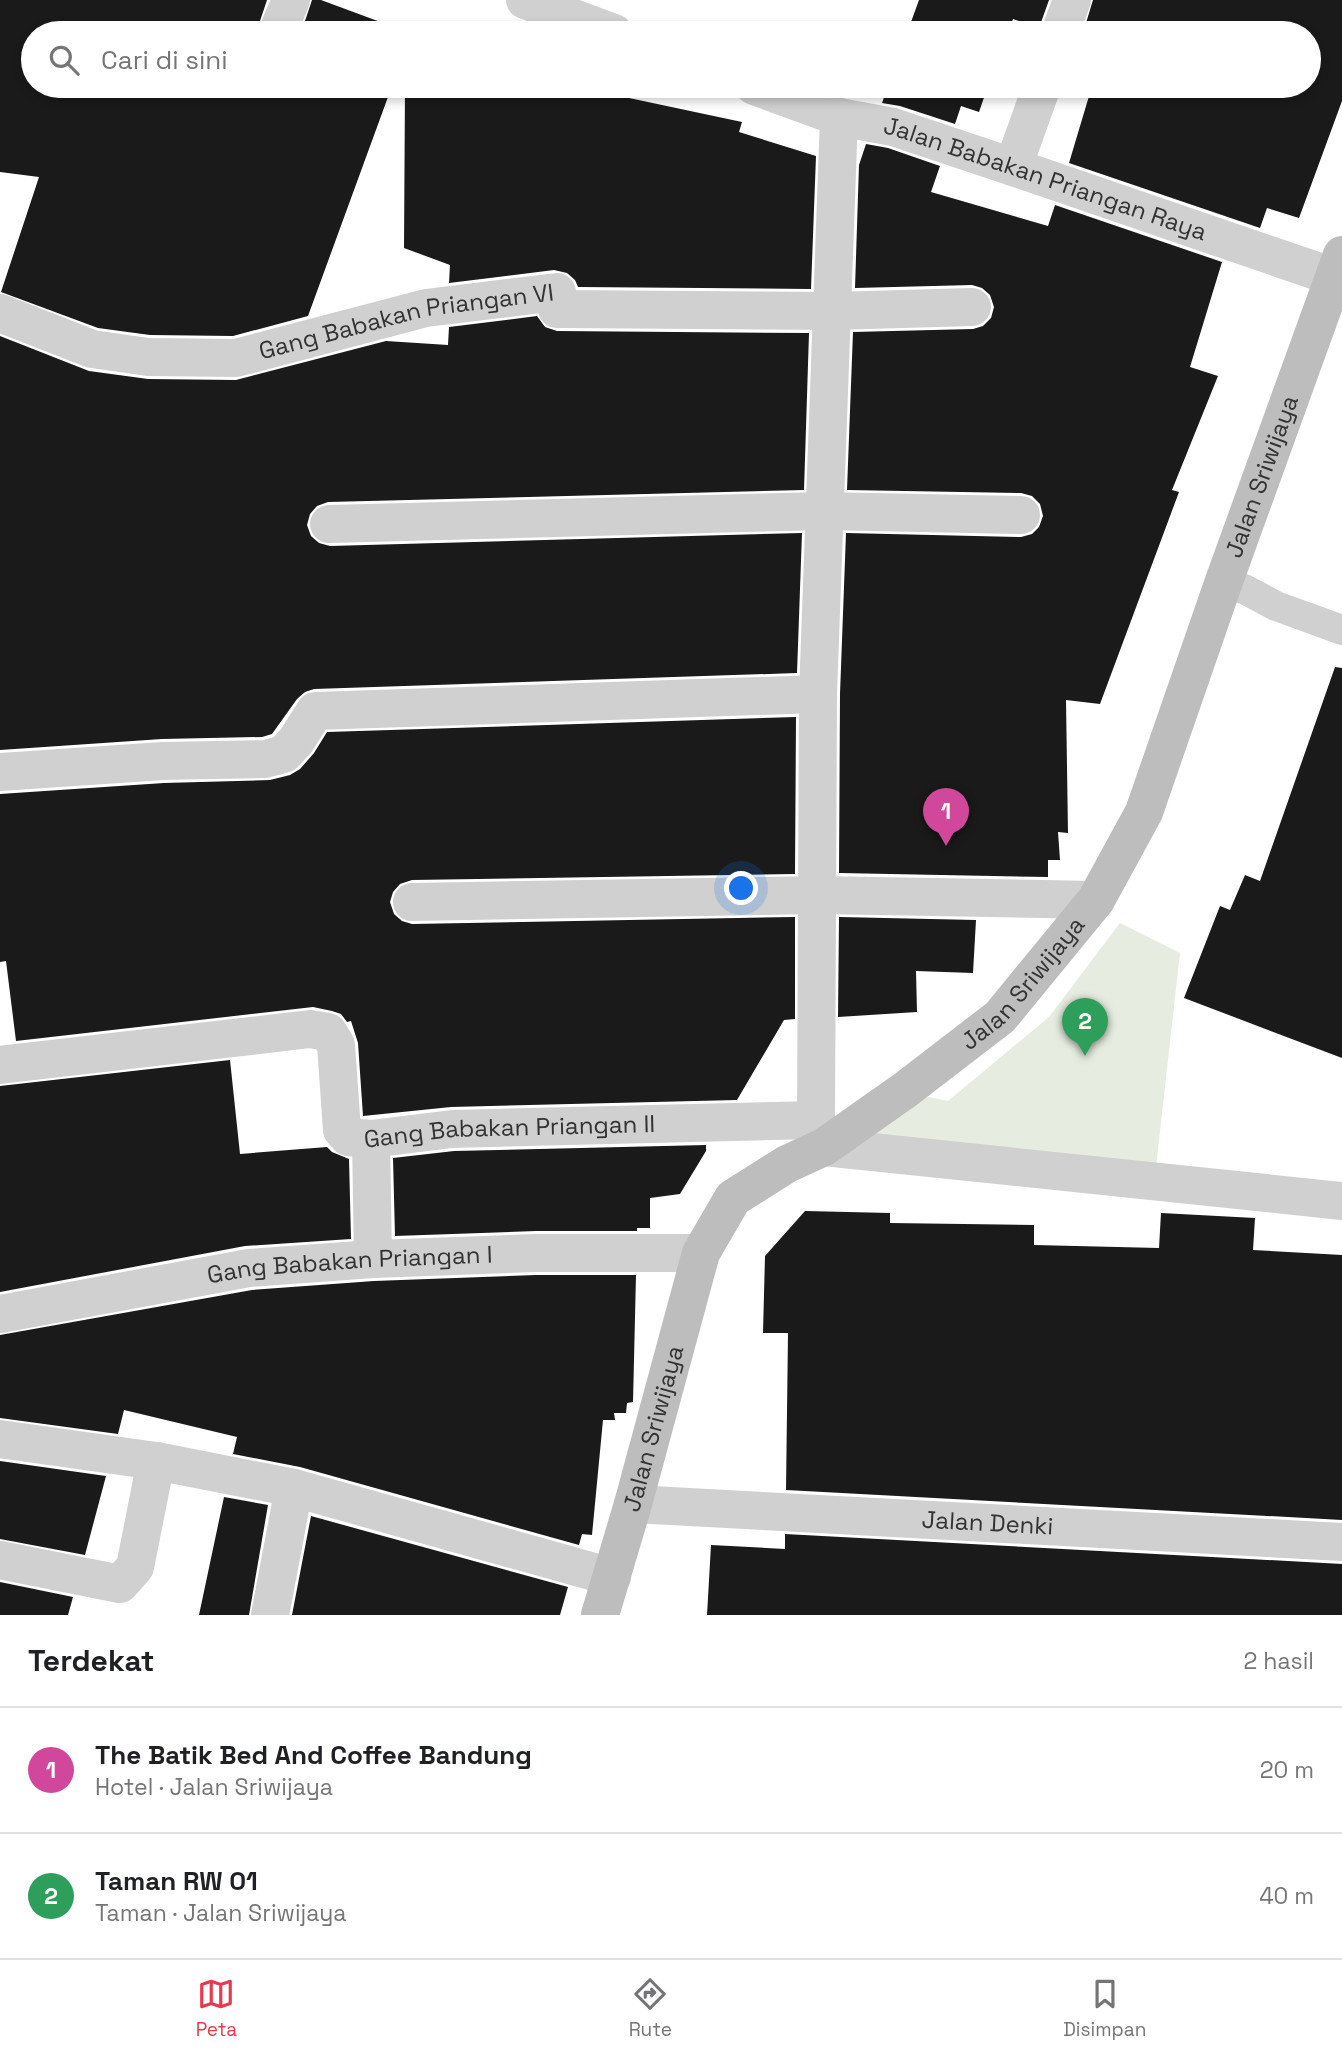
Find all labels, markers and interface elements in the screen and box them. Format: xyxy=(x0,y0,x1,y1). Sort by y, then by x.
search box xyxy=(21,21,1321,98)
icon: search xyxy=(45,41,83,79)
text: Cari di sini xyxy=(101,43,228,77)
street label: Jalan Babakan Priangan Raya xyxy=(881,110,1211,247)
street label: Gang Babakan Priangan VI xyxy=(255,277,555,366)
street label: Jalan Sriwijaya xyxy=(1218,391,1305,562)
pin: 1 xyxy=(923,788,969,846)
your location xyxy=(724,871,758,905)
street label: Jalan Sriwijaya xyxy=(954,910,1091,1056)
pin: 2 xyxy=(1062,998,1108,1056)
street label: Gang Babakan Priangan II xyxy=(362,1108,656,1155)
street label: Gang Babakan Priangan I xyxy=(204,1239,493,1290)
street label: Jalan Sriwijaya xyxy=(616,1342,690,1515)
street label: Jalan Denki xyxy=(921,1503,1054,1542)
text: Terdekat xyxy=(28,1641,154,1680)
text: 2 hasil xyxy=(1244,1646,1314,1676)
text: The Batik Bed And Coffee Bandung xyxy=(95,1738,532,1772)
text: 1 xyxy=(46,1755,56,1785)
text: 20 m xyxy=(1260,1755,1314,1785)
text: Hotel · Jalan Sriwijaya xyxy=(95,1772,333,1802)
text: Taman RW 01 xyxy=(95,1864,258,1898)
text: 2 xyxy=(44,1881,58,1911)
text: 40 m xyxy=(1259,1881,1314,1911)
text: Taman · Jalan Sriwijaya xyxy=(95,1898,347,1928)
tab: Peta xyxy=(196,1975,237,2042)
tab: Rute xyxy=(629,1975,672,2042)
tab: Disimpan xyxy=(1063,1975,1146,2042)

